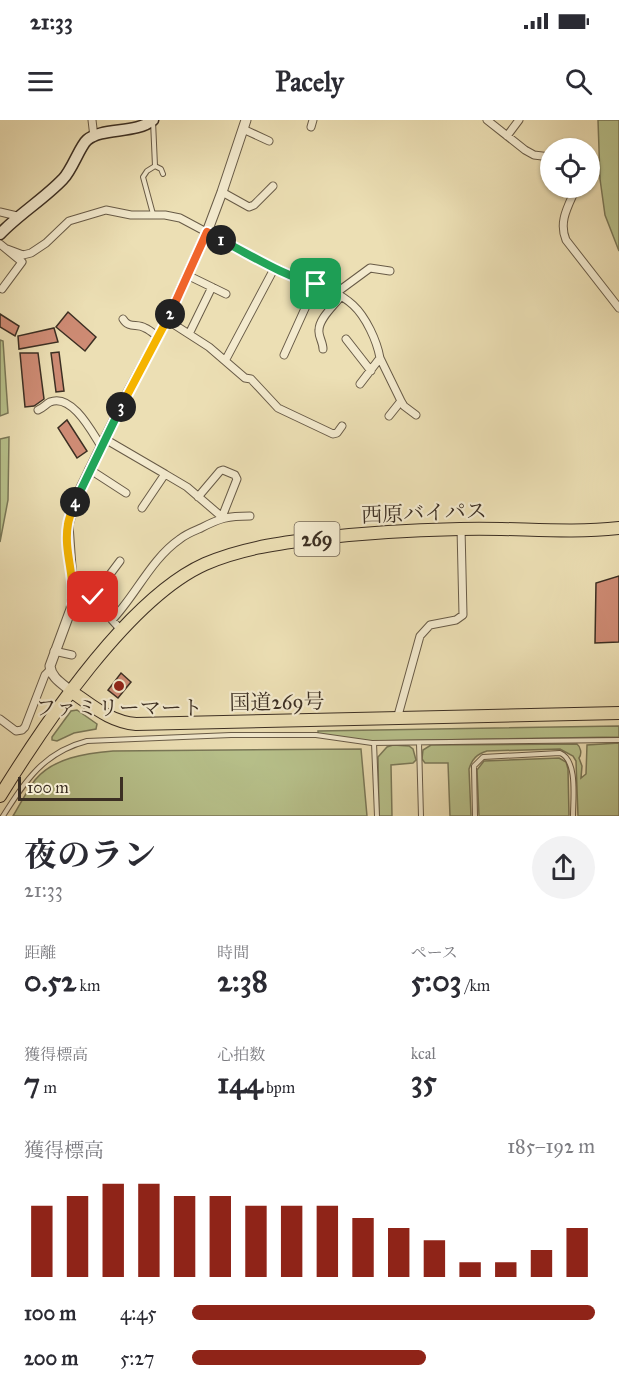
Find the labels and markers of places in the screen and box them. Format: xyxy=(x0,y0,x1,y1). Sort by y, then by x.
pin: 1 xyxy=(206,225,236,255)
pin xyxy=(290,258,341,309)
pin: 2 xyxy=(155,299,185,329)
pin: 3 xyxy=(106,392,136,422)
pin: 4 xyxy=(60,487,90,517)
pin xyxy=(67,571,118,622)
marker: ファミリーマート xyxy=(112,679,126,693)
place label: ファミリーマート xyxy=(35,695,203,721)

